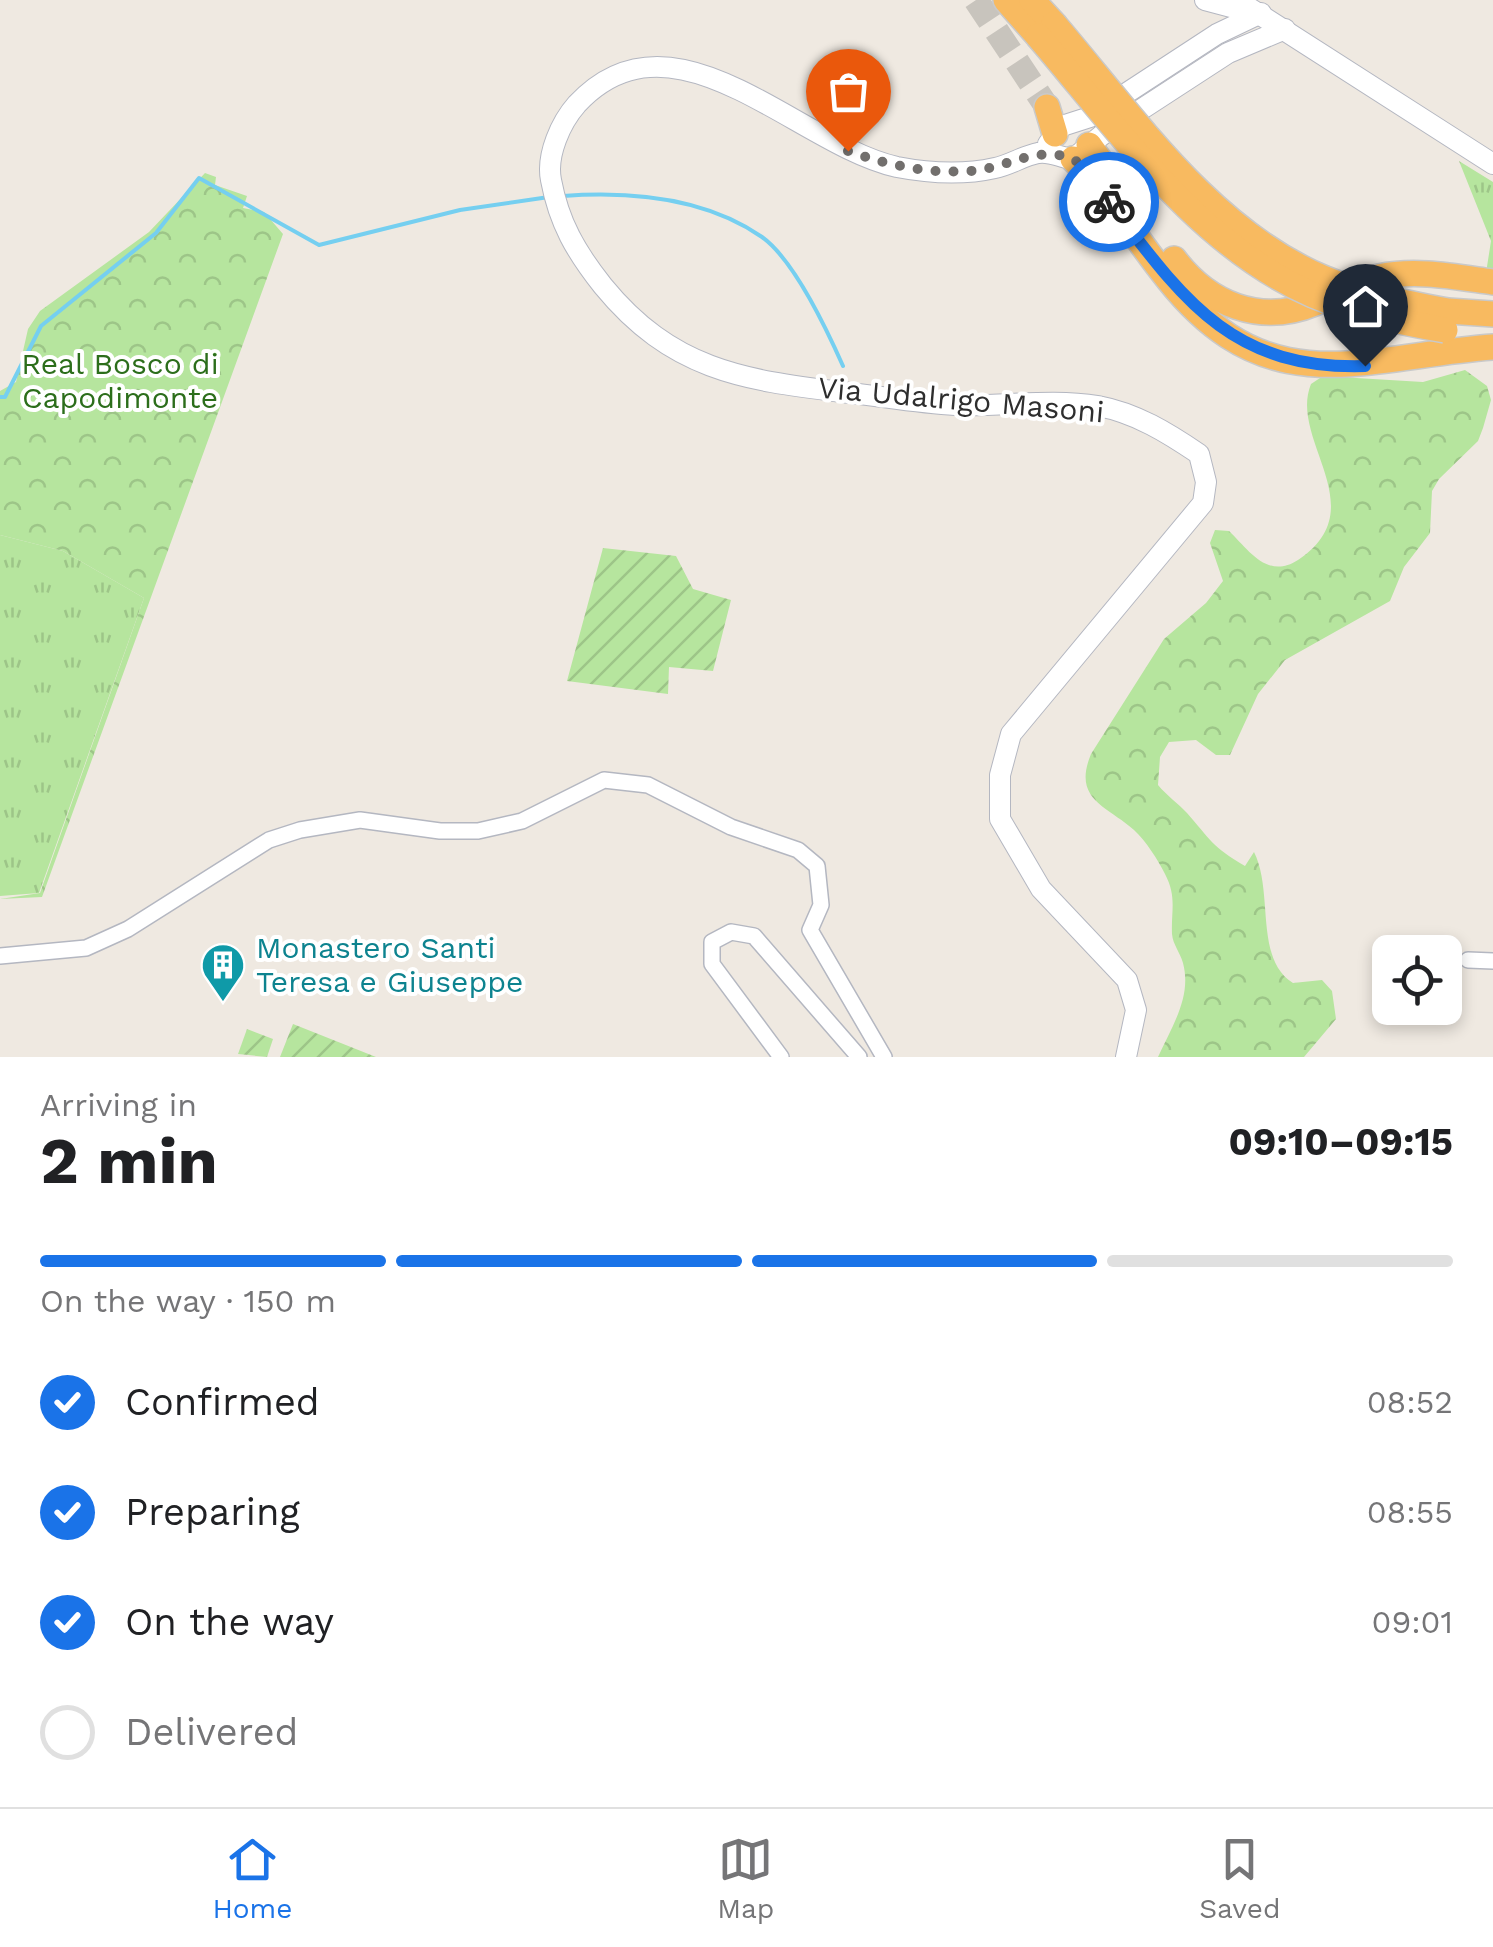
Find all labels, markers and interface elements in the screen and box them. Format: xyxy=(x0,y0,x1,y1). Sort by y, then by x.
pin xyxy=(806,49,891,152)
icon: bag xyxy=(821,64,876,119)
courier xyxy=(1059,152,1159,252)
icon: bike xyxy=(1082,175,1137,230)
pin xyxy=(1323,264,1408,367)
icon: home xyxy=(1338,279,1393,334)
park label: Real Bosco di Capodimonte xyxy=(21,346,219,415)
street label: Via Udalrigo Masoni xyxy=(817,370,1106,429)
place label: Monastero Santi Teresa e Giuseppe xyxy=(256,930,523,999)
map controls xyxy=(1372,935,1462,1025)
button: locate xyxy=(1372,935,1462,1025)
building icon: Monastero Santi Teresa e Giuseppe xyxy=(200,942,246,1003)
text: Arriving in xyxy=(40,1086,197,1124)
text: 09:10–09:15 xyxy=(1229,1120,1453,1164)
text: 2 min xyxy=(40,1123,218,1199)
text: On the way · 150 m xyxy=(40,1282,336,1320)
icon: check xyxy=(40,1375,95,1430)
text: Confirmed xyxy=(125,1380,320,1424)
text: 08:52 xyxy=(1367,1383,1453,1421)
icon: check xyxy=(40,1485,95,1540)
text: Preparing xyxy=(125,1490,300,1534)
text: 08:55 xyxy=(1367,1493,1453,1531)
icon: check xyxy=(40,1595,95,1650)
text: On the way xyxy=(125,1600,334,1644)
text: 09:01 xyxy=(1371,1603,1453,1641)
text: Delivered xyxy=(125,1710,298,1754)
tab: Home xyxy=(212,1832,292,1925)
tab: Map xyxy=(717,1832,774,1925)
tab: Saved xyxy=(1199,1832,1281,1925)

